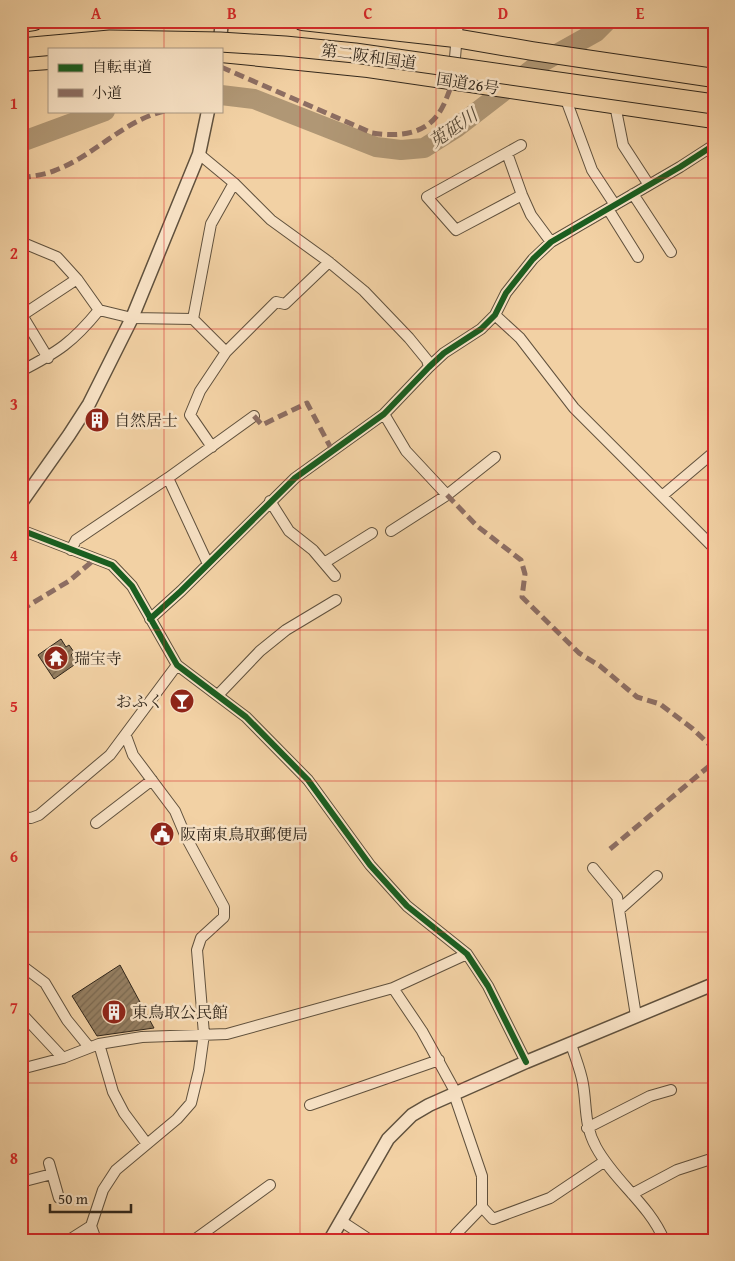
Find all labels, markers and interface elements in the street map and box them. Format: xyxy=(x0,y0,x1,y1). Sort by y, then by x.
text: A xyxy=(91,1,102,25)
text: B xyxy=(227,1,237,25)
text: C xyxy=(363,1,373,25)
text: D xyxy=(498,1,508,25)
text: E xyxy=(636,1,645,25)
street label: 第二阪和国道 xyxy=(320,37,418,75)
legend xyxy=(48,48,222,112)
text: 自転車道 xyxy=(92,56,152,77)
street label: 国道26号 xyxy=(435,66,501,100)
text: 小道 xyxy=(92,82,122,103)
text: 1 xyxy=(10,91,18,115)
water label: 莵砥川 xyxy=(423,101,485,154)
text: 2 xyxy=(10,241,18,265)
text: 3 xyxy=(10,392,18,416)
building icon: 自然居士 xyxy=(84,407,110,433)
place label: 自然居士 xyxy=(114,408,178,432)
text: 4 xyxy=(10,543,18,567)
temple icon: 瑞宝寺 xyxy=(43,645,69,671)
place label: 瑞宝寺 xyxy=(74,646,122,670)
bar icon: おふく xyxy=(169,688,195,714)
place label: おふく xyxy=(116,689,164,713)
text: 5 xyxy=(10,694,18,718)
public building icon: 阪南東鳥取郵便局 xyxy=(149,821,175,847)
place label: 阪南東鳥取郵便局 xyxy=(180,822,308,846)
text: 6 xyxy=(10,844,18,868)
text: 7 xyxy=(10,995,18,1019)
building icon: 東鳥取公民館 xyxy=(101,999,127,1025)
place label: 東鳥取公民館 xyxy=(132,1000,228,1024)
text: 8 xyxy=(10,1146,18,1170)
scale bar xyxy=(50,1181,131,1213)
text: 50 m xyxy=(58,1188,89,1209)

